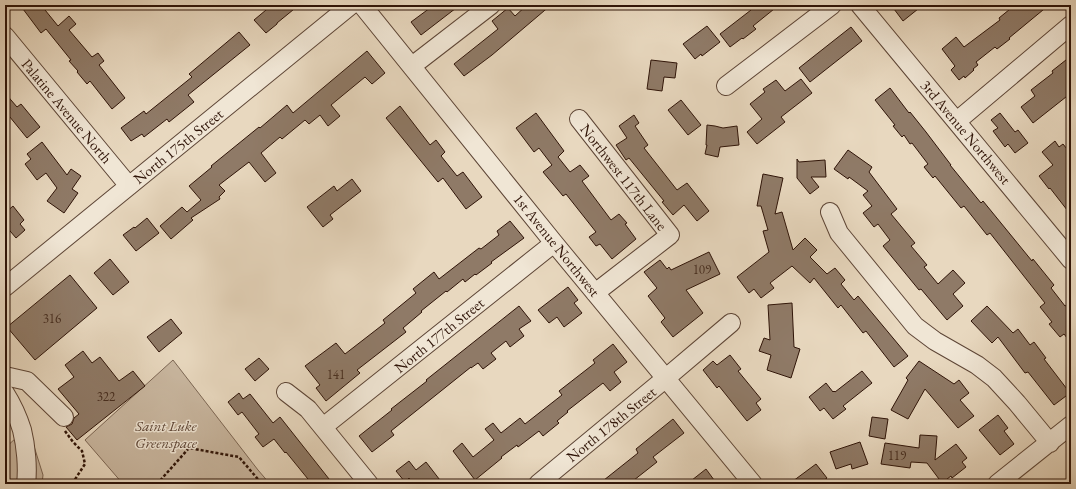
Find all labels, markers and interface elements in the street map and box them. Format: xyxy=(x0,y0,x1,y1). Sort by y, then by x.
street label: Palatine Avenue North xyxy=(18,55,117,168)
street label: 3rd Avenue Northwest xyxy=(917,76,1015,188)
street label: North 175th Street xyxy=(129,104,227,188)
street label: Northwest 117th Lane xyxy=(576,120,672,234)
street label: 1st Avenue Northwest xyxy=(509,189,605,301)
house number: 109 xyxy=(693,261,712,278)
street label: North 177th Street xyxy=(390,293,488,377)
house number: 316 xyxy=(43,310,61,327)
house number: 141 xyxy=(327,366,345,383)
street label: North 178th Street xyxy=(562,382,660,466)
house number: 322 xyxy=(97,388,116,405)
park label: Saint Luke Greenspace xyxy=(134,416,198,452)
house number: 119 xyxy=(888,447,907,464)

